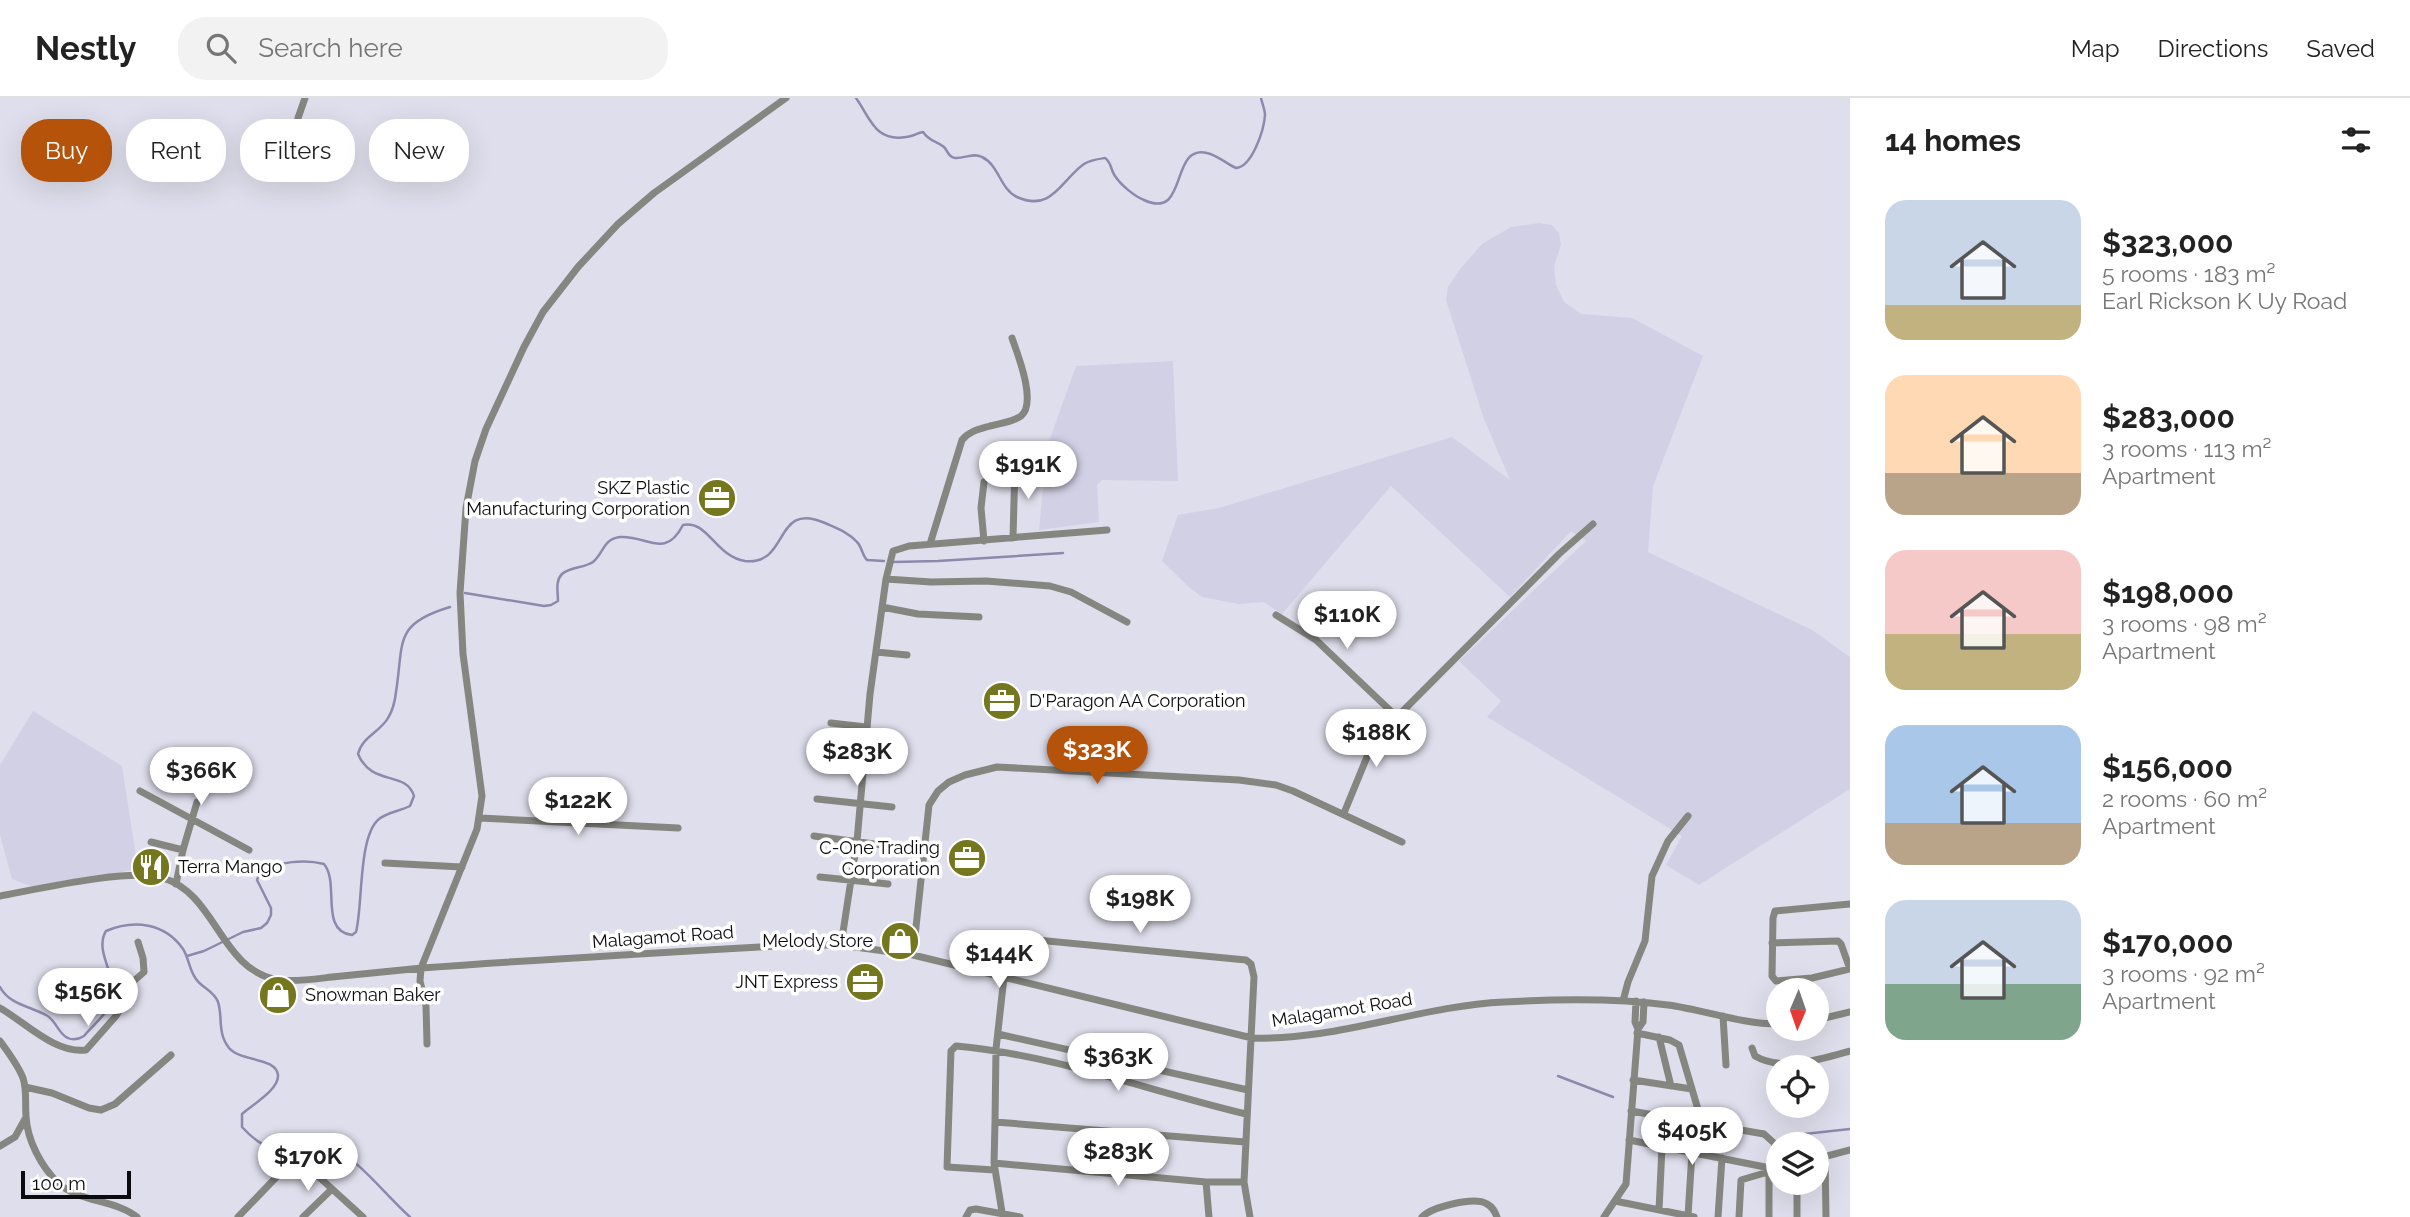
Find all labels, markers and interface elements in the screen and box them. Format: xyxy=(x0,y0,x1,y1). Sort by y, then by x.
search box xyxy=(178,17,668,80)
text: Nestly xyxy=(35,29,136,68)
icon: search xyxy=(202,29,240,67)
text: Search here xyxy=(258,33,403,63)
text: Map xyxy=(2071,34,2120,63)
text: Directions xyxy=(2158,34,2268,63)
text: Saved xyxy=(2306,34,2375,63)
chip: Buy xyxy=(21,119,112,182)
chip: Rent xyxy=(126,119,226,182)
chip: Filters xyxy=(240,119,355,182)
chip: New xyxy=(369,119,469,182)
icon: filters xyxy=(2337,121,2375,159)
text: 14 homes xyxy=(1885,123,2021,158)
text: $323,000 xyxy=(2102,225,2233,260)
icon: home xyxy=(1941,228,2025,312)
text: 5 rooms · 183 m² xyxy=(2102,260,2276,287)
text: Earl Rickson K Uy Road xyxy=(2102,287,2347,314)
text: $283,000 xyxy=(2102,400,2235,435)
icon: home xyxy=(1941,403,2025,487)
text: 3 rooms · 113 m² xyxy=(2102,435,2271,462)
pin: $191K xyxy=(979,442,1077,501)
text: $191K xyxy=(995,450,1061,477)
text: Apartment xyxy=(2102,462,2216,489)
place label: SKZ Plastic Manufacturing Corporation xyxy=(466,477,690,519)
office icon: SKZ Plastic Manufacturing Corporation xyxy=(696,477,738,519)
text: $198,000 xyxy=(2102,575,2234,610)
icon: home xyxy=(1941,578,2025,662)
pin: $110K xyxy=(1298,592,1396,651)
text: $110K xyxy=(1314,600,1380,627)
text: 3 rooms · 98 m² xyxy=(2102,610,2267,637)
text: Apartment xyxy=(2102,637,2216,664)
office icon: D'Paragon AA Corporation xyxy=(981,680,1023,722)
place label: D'Paragon AA Corporation xyxy=(1029,690,1246,711)
pin: $188K xyxy=(1327,710,1425,769)
text: $188K xyxy=(1341,718,1411,745)
pin: $323K xyxy=(1048,726,1146,786)
pin: $283K xyxy=(808,728,906,788)
text: $323K xyxy=(1063,735,1131,762)
text: $283K xyxy=(822,737,892,764)
pin: $366K xyxy=(152,748,250,807)
text: $156,000 xyxy=(2102,750,2233,785)
icon: home xyxy=(1941,753,2025,837)
text: $366K xyxy=(166,756,236,783)
pin: $122K xyxy=(529,778,627,837)
text: 2 rooms · 60 m² xyxy=(2102,785,2267,812)
text: $122K xyxy=(544,786,612,813)
text: Apartment xyxy=(2102,812,2216,839)
place label: C-One Trading Corporation xyxy=(819,837,940,879)
office icon: C-One Trading Corporation xyxy=(946,837,988,879)
restaurant icon: Terra Mango xyxy=(130,846,172,888)
place label: Terra Mango xyxy=(178,856,283,877)
pin: $198K xyxy=(1091,876,1189,935)
text: $198K xyxy=(1106,884,1174,911)
shop icon: Melody Store xyxy=(879,920,921,962)
street label: Malagamot Road xyxy=(591,921,735,952)
text: $170,000 xyxy=(2102,925,2233,960)
icon: home xyxy=(1941,928,2025,1012)
place label: Melody Store xyxy=(762,930,873,951)
pin: $144K xyxy=(950,930,1048,990)
text: $144K xyxy=(965,939,1033,966)
text: 3 rooms · 92 m² xyxy=(2102,960,2265,987)
office icon: JNT Express xyxy=(844,961,886,1003)
pin: $156K xyxy=(39,968,137,1028)
place label: JNT Express xyxy=(735,971,838,992)
shop icon: Snowman Baker xyxy=(257,974,299,1016)
text: $156K xyxy=(54,977,122,1004)
north arrow xyxy=(1766,978,1829,1041)
map controls xyxy=(1766,978,1829,1195)
place label: Snowman Baker xyxy=(305,984,441,1005)
text: Apartment xyxy=(2102,987,2216,1014)
street label: Malagamot Road xyxy=(1270,988,1414,1031)
pin: $363K xyxy=(1069,1034,1167,1093)
text: $363K xyxy=(1083,1042,1153,1069)
button: locate xyxy=(1766,1055,1829,1118)
pin: $405K xyxy=(1643,1108,1741,1167)
text: $405K xyxy=(1657,1116,1727,1143)
pin: $283K xyxy=(1069,1128,1167,1188)
button: layers xyxy=(1766,1132,1829,1195)
pin: $170K xyxy=(259,1134,357,1193)
text: $283K xyxy=(1083,1137,1153,1164)
text: $170K xyxy=(274,1142,342,1169)
scale bar xyxy=(21,1168,131,1200)
text: 100 m xyxy=(32,1172,86,1194)

